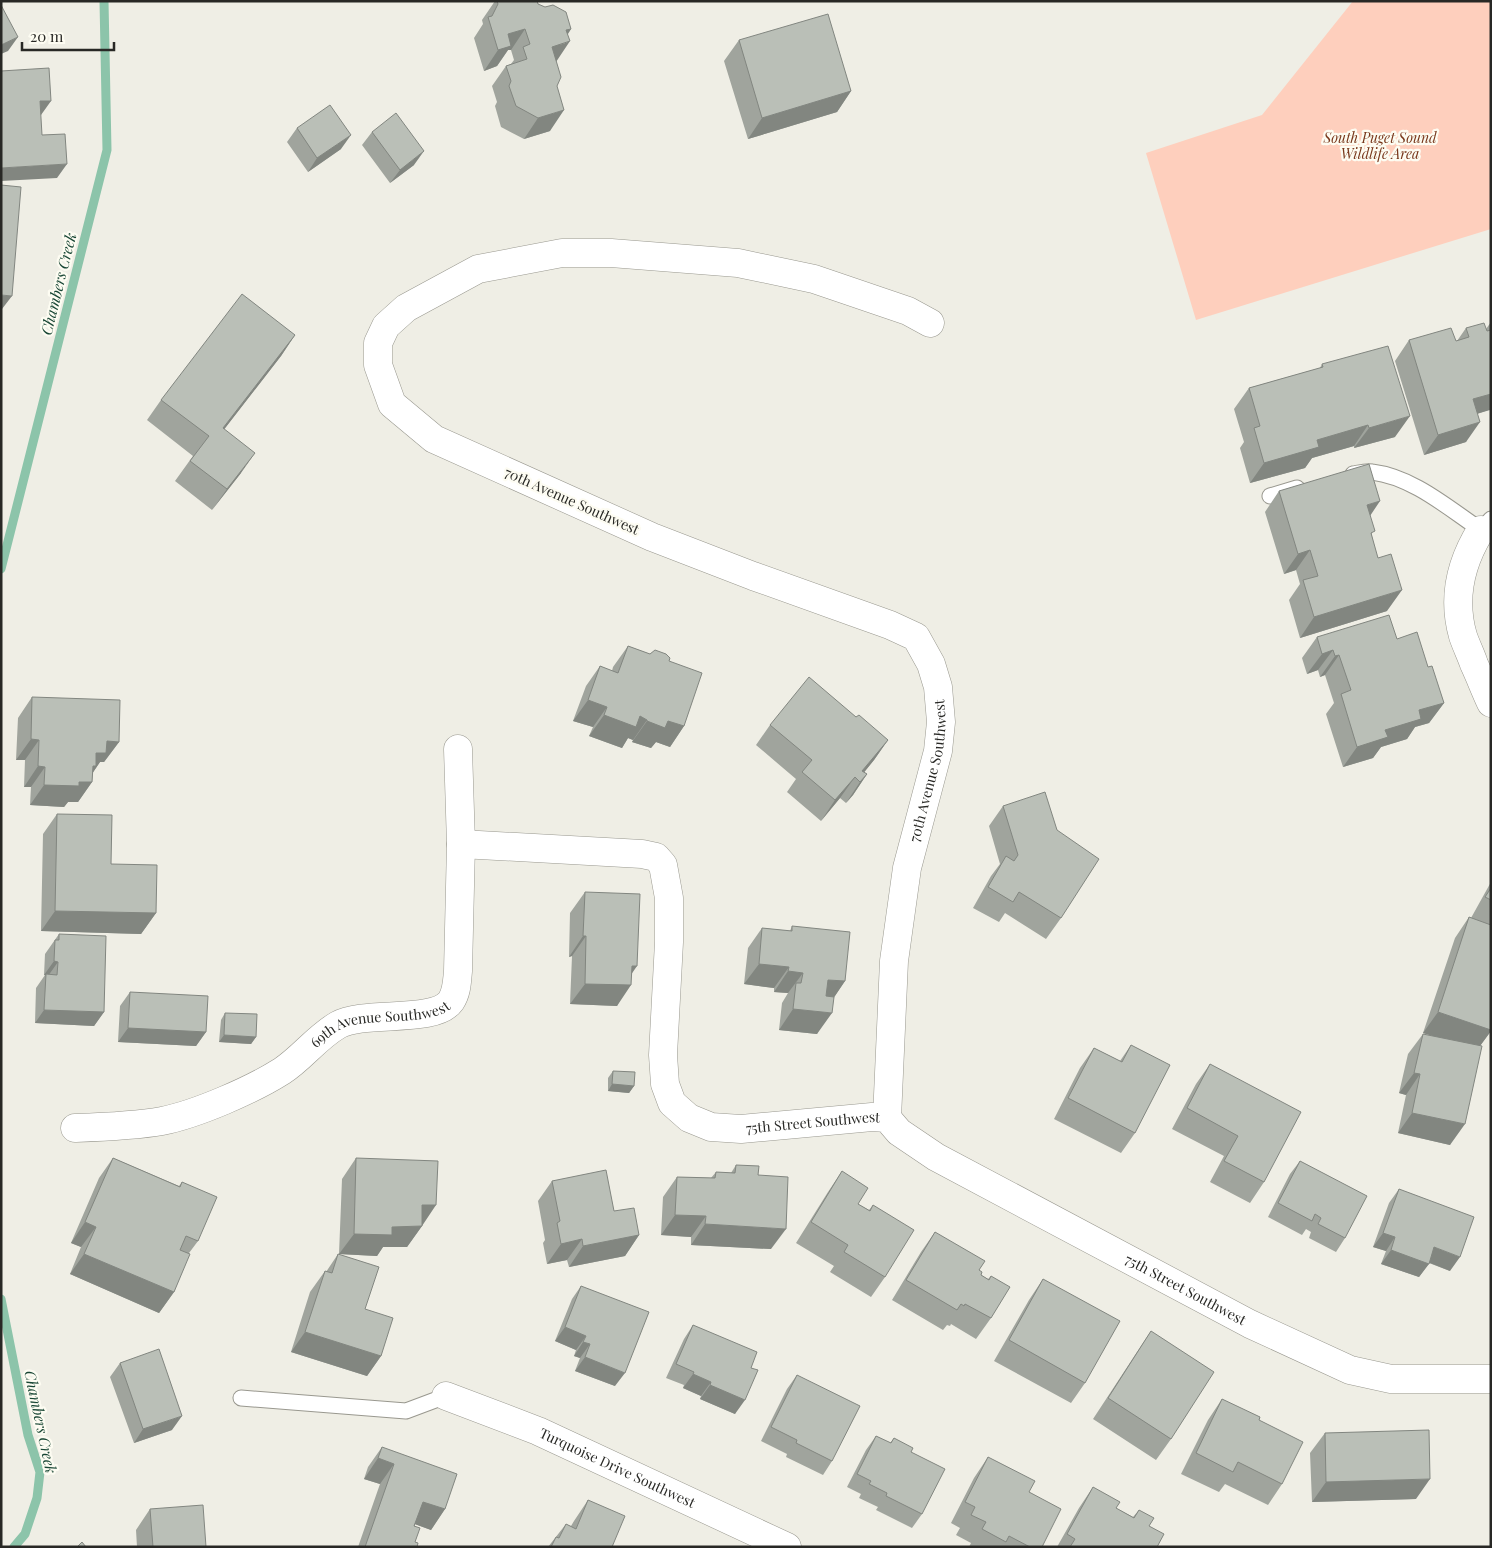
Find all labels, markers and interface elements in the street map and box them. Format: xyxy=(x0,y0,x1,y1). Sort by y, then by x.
scale bar xyxy=(22,20,115,52)
text: 20 m xyxy=(30,26,64,46)
park label: South Puget Sound Wildlife Area xyxy=(1322,128,1437,163)
water label: Chambers Creek xyxy=(36,230,80,337)
street label: 70th Avenue Southwest xyxy=(502,462,643,539)
street label: 70th Avenue Southwest xyxy=(904,698,950,844)
street label: 69th Avenue Southwest xyxy=(306,996,454,1051)
street label: 75th Street Southwest xyxy=(745,1107,882,1138)
street label: 75th Street Southwest xyxy=(1122,1249,1250,1330)
water label: Chambers Creek xyxy=(20,1369,62,1475)
street label: Turquoise Drive Southwest xyxy=(537,1423,699,1512)

